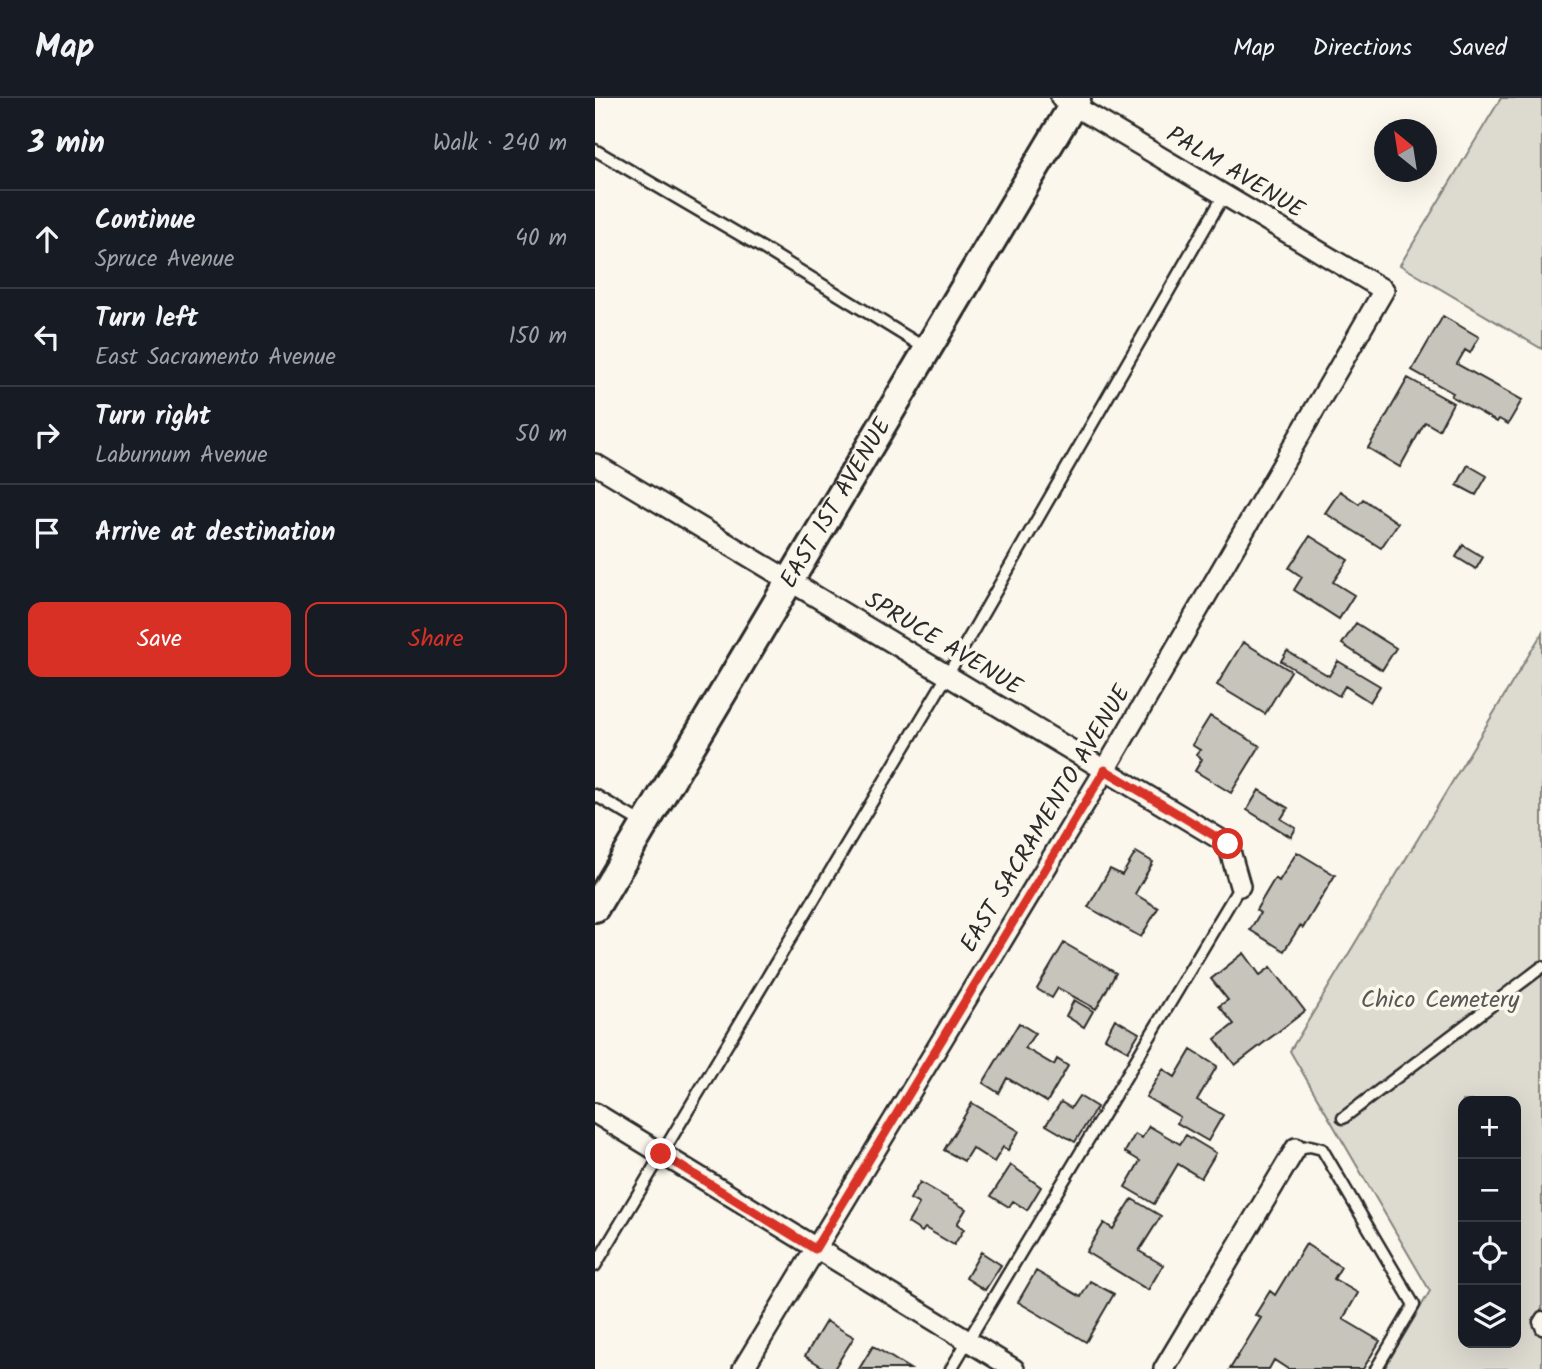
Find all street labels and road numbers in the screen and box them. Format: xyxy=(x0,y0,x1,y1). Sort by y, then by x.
street label: PALM AVENUE xyxy=(1158,116,1312,230)
street label: EAST 1ST AVENUE xyxy=(770,410,902,596)
street label: SPRUCE AVENUE xyxy=(857,581,1030,707)
street label: EAST SACRAMENTO AVENUE xyxy=(950,677,1142,960)

